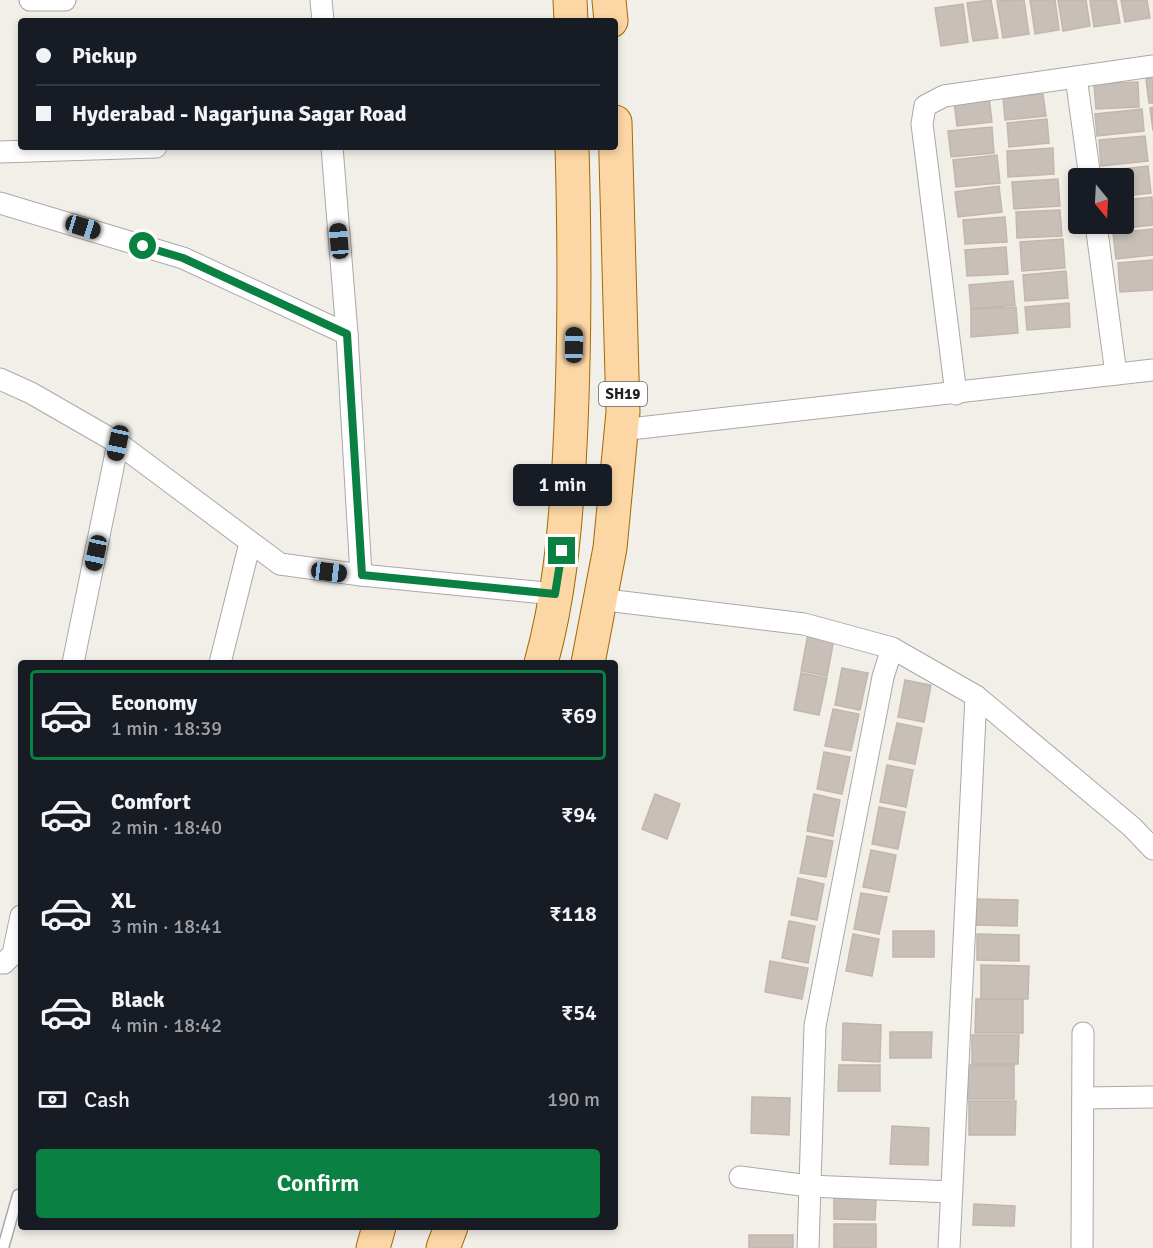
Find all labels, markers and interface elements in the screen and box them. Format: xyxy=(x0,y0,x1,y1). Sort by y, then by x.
text: Pickup xyxy=(72,42,137,69)
text: Hyderabad - Nagarjuna Sagar Road xyxy=(72,100,407,127)
north arrow xyxy=(1068,168,1134,234)
map controls xyxy=(1068,168,1134,234)
car xyxy=(63,213,103,241)
car xyxy=(328,222,350,260)
route start xyxy=(129,232,156,259)
car xyxy=(565,327,583,363)
road number: SH19 xyxy=(599,382,647,406)
car xyxy=(105,424,131,462)
callout: 1 min xyxy=(512,464,612,506)
text: 1 min xyxy=(539,472,586,497)
car xyxy=(83,534,109,572)
route end xyxy=(548,537,575,564)
car xyxy=(310,561,348,583)
icon: car xyxy=(39,688,93,742)
text: Economy xyxy=(111,689,197,716)
text: ₹69 xyxy=(561,702,597,729)
text: 1 min · 18:39 xyxy=(111,716,222,741)
icon: car xyxy=(39,787,93,841)
text: Comfort xyxy=(111,788,191,815)
text: ₹94 xyxy=(561,801,597,828)
text: 2 min · 18:40 xyxy=(111,815,222,840)
icon: car xyxy=(39,886,93,940)
text: XL xyxy=(111,887,136,914)
text: ₹118 xyxy=(549,900,597,927)
text: 3 min · 18:41 xyxy=(111,914,222,939)
icon: car xyxy=(39,985,93,1039)
text: Black xyxy=(111,986,165,1013)
text: ₹54 xyxy=(561,999,597,1026)
text: 4 min · 18:42 xyxy=(111,1013,222,1038)
icon: cash xyxy=(36,1083,69,1116)
text: Cash xyxy=(84,1086,130,1113)
text: 190 m xyxy=(547,1087,600,1112)
button: Confirm xyxy=(36,1149,600,1218)

